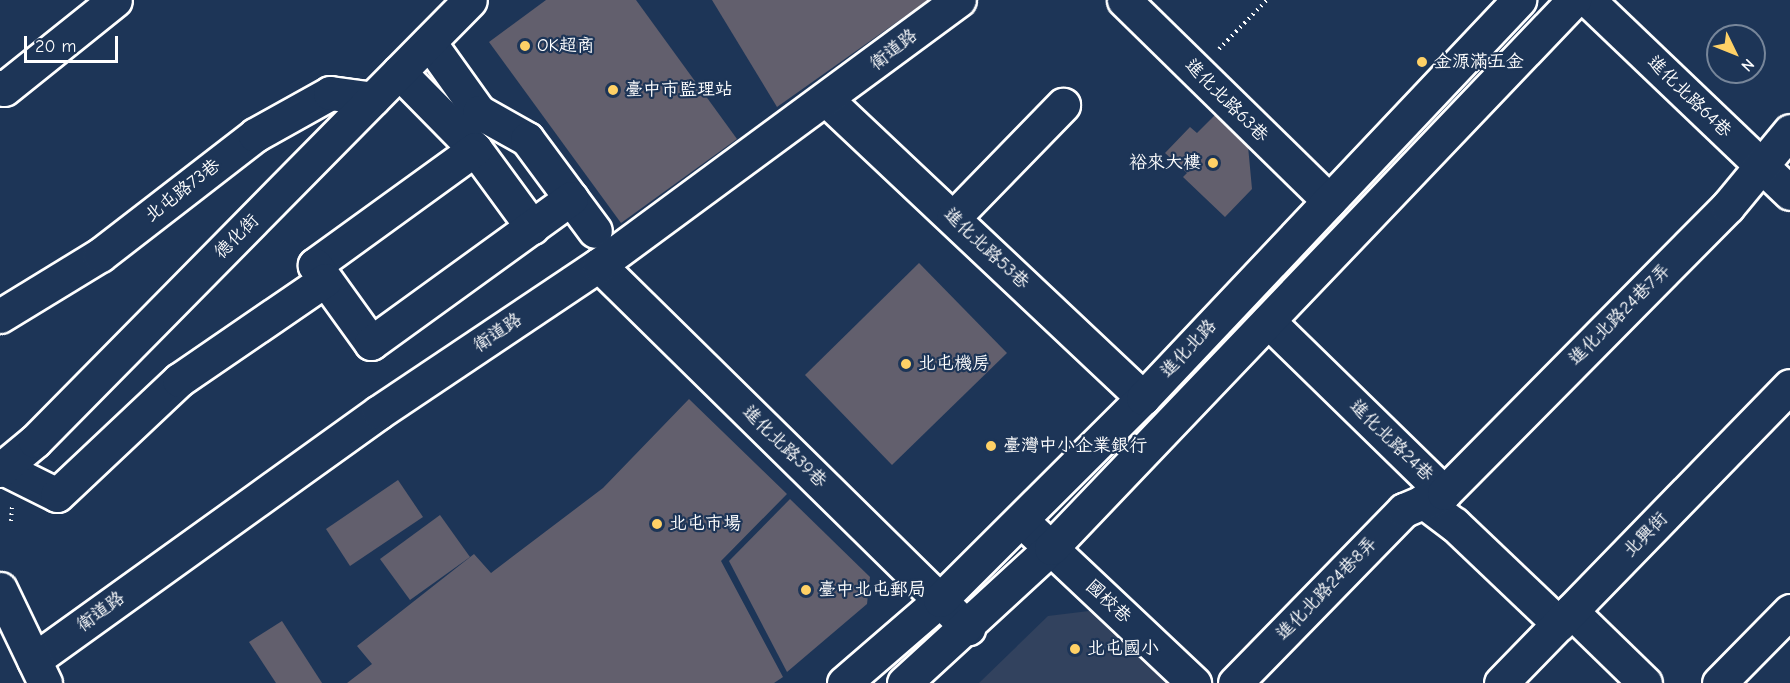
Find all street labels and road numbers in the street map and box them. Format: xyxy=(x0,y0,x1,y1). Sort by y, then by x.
street label: 衛道路 xyxy=(866,25,922,75)
street label: 進化北路64巷 xyxy=(1642,52,1736,142)
street label: 進化北路63巷 xyxy=(1180,55,1272,147)
street label: 北屯路73巷 xyxy=(141,155,225,227)
street label: 進化北路53巷 xyxy=(939,204,1033,294)
street label: 德化街 xyxy=(210,210,264,264)
street label: 進化北路24巷7弄 xyxy=(1565,260,1675,370)
street label: 衛道路 xyxy=(470,309,526,357)
street label: 進化北路 xyxy=(1157,315,1221,383)
street label: 進化北路24巷 xyxy=(1345,396,1437,486)
street label: 進化北路39巷 xyxy=(737,401,831,493)
street label: 北興街 xyxy=(1619,508,1673,562)
street label: 進化北路24巷8弄 xyxy=(1272,533,1382,645)
street label: 國校巷 xyxy=(1081,576,1135,628)
street label: 衛道路 xyxy=(73,587,129,637)

